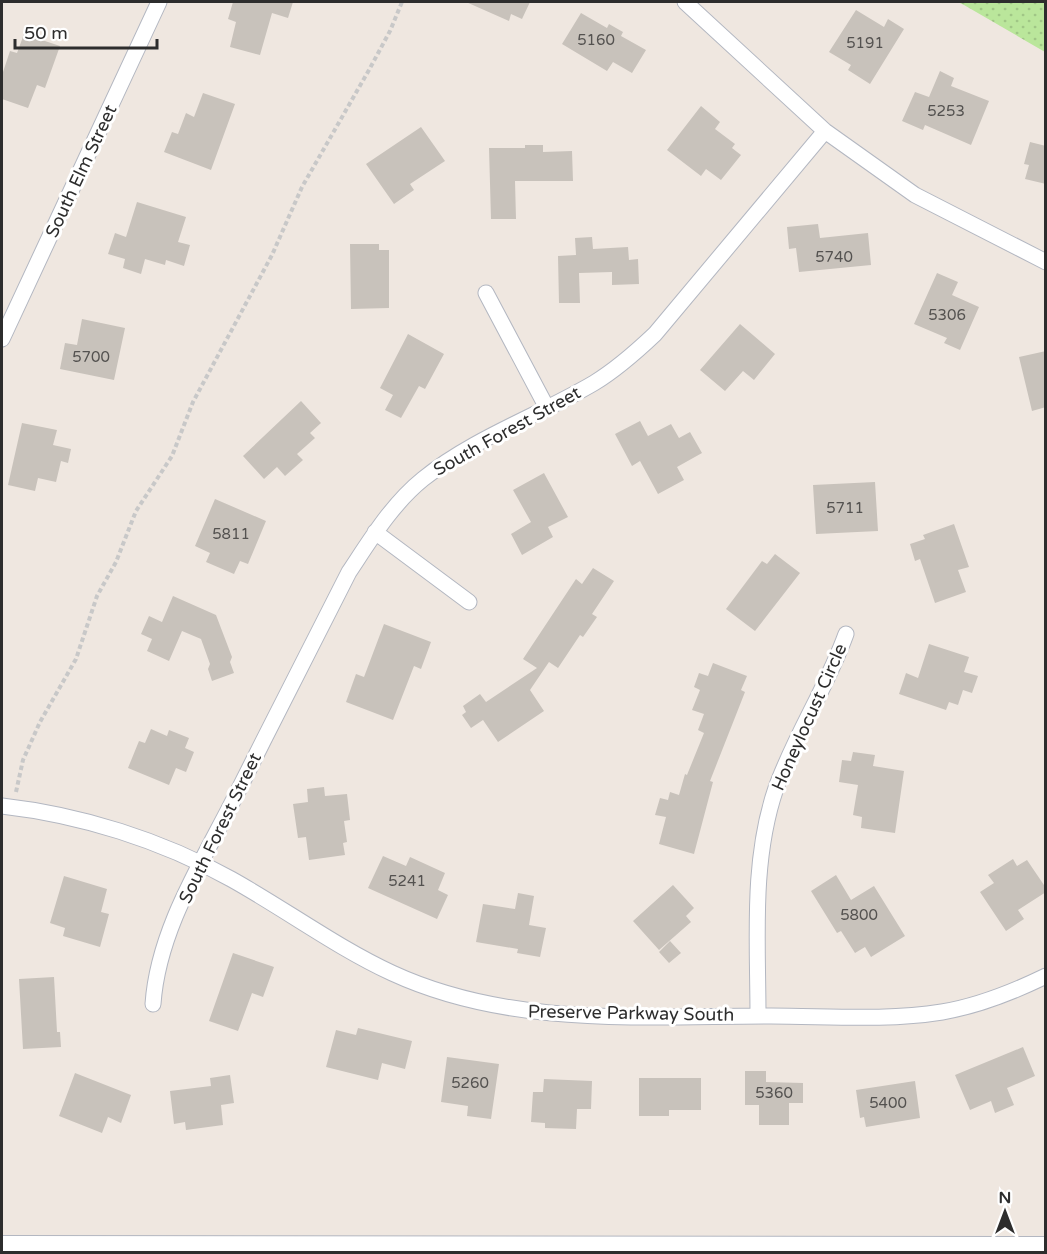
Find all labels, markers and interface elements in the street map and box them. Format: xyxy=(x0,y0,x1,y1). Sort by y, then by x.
scale bar xyxy=(15,12,158,50)
text: 50 m xyxy=(24,22,68,44)
house number: 5160 xyxy=(577,31,615,49)
house number: 5191 xyxy=(846,34,884,52)
street label: South Elm Street xyxy=(41,101,121,241)
house number: 5253 xyxy=(927,102,965,120)
house number: 5740 xyxy=(815,248,853,266)
house number: 5306 xyxy=(928,306,966,324)
house number: 5700 xyxy=(72,348,110,366)
street label: South Forest Street xyxy=(429,381,585,481)
house number: 5711 xyxy=(826,499,864,517)
house number: 5811 xyxy=(212,525,250,543)
street label: Honeylocust Circle xyxy=(767,640,851,794)
street label: South Forest Street xyxy=(174,749,266,907)
house number: 5241 xyxy=(388,872,426,890)
house number: 5800 xyxy=(840,906,878,924)
street label: Preserve Parkway South xyxy=(528,1000,734,1026)
house number: 5260 xyxy=(451,1074,489,1092)
house number: 5360 xyxy=(755,1084,793,1102)
house number: 5400 xyxy=(869,1094,907,1112)
north arrow xyxy=(975,1182,1035,1242)
text: N xyxy=(999,1188,1011,1208)

